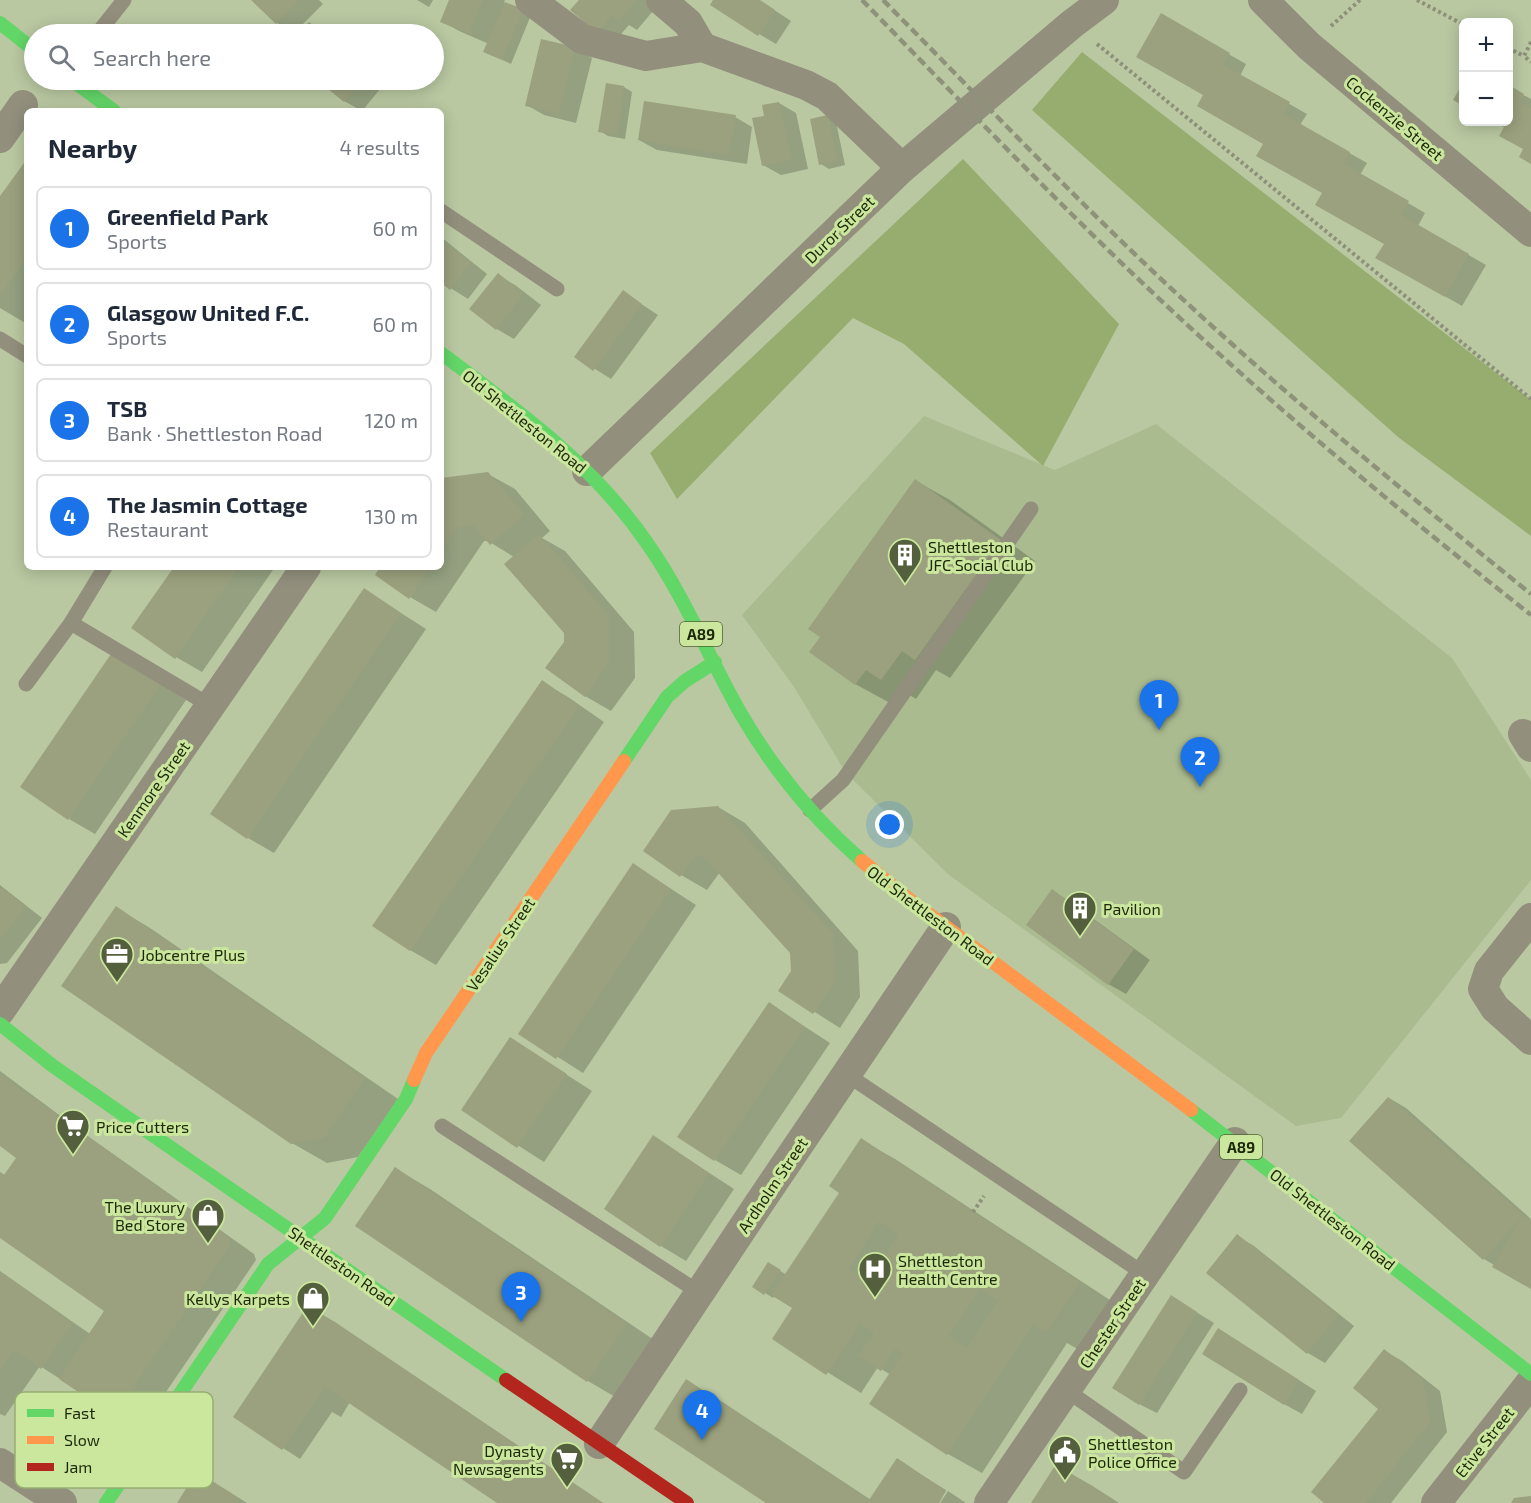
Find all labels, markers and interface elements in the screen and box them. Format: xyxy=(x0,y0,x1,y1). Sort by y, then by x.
map controls xyxy=(1459,18,1513,126)
button: + xyxy=(1459,18,1513,72)
search box xyxy=(24,24,444,90)
icon: search xyxy=(45,41,78,74)
text: Search here xyxy=(93,44,211,70)
street label: Cockenzie Street xyxy=(1343,72,1447,164)
button: − xyxy=(1459,72,1513,126)
text: Nearby xyxy=(48,132,137,163)
text: 4 results xyxy=(340,135,420,159)
street label: Duror Street xyxy=(800,191,878,267)
text: Greenfield Park xyxy=(107,203,268,229)
text: 1 xyxy=(65,216,74,240)
text: 60 m xyxy=(373,216,418,240)
text: Sports xyxy=(107,229,167,253)
text: Glasgow United F.C. xyxy=(107,299,309,325)
text: 2 xyxy=(64,312,75,336)
text: 60 m xyxy=(373,312,418,336)
text: Sports xyxy=(107,325,167,349)
street label: Old Shettleston Road xyxy=(459,365,591,477)
text: TSB xyxy=(107,395,147,421)
text: 3 xyxy=(64,408,75,432)
text: 120 m xyxy=(365,408,418,432)
text: Bank · Shettleston Road xyxy=(107,421,322,445)
text: The Jasmin Cottage xyxy=(107,491,308,517)
text: 4 xyxy=(63,504,76,528)
text: 130 m xyxy=(365,504,418,528)
text: Restaurant xyxy=(107,517,208,541)
building icon: Shettleston JFC Social Club xyxy=(887,537,923,584)
place label: Shettleston JFC Social Club xyxy=(928,537,1033,574)
road number: A89 xyxy=(680,622,722,646)
pin: 1 xyxy=(1140,680,1178,730)
street label: Kenmore Street xyxy=(113,737,193,841)
pin: 2 xyxy=(1180,738,1220,787)
your location xyxy=(875,810,904,839)
street label: Old Shettleston Road xyxy=(864,861,998,969)
building icon: Pavilion xyxy=(1062,890,1098,937)
street label: Vesalius Street xyxy=(462,894,538,994)
place label: Pavilion xyxy=(1103,899,1161,918)
office icon: Jobcentre Plus xyxy=(99,936,135,983)
place label: Jobcentre Plus xyxy=(140,945,245,964)
supermarket icon: Price Cutters xyxy=(55,1108,91,1155)
place label: Price Cutters xyxy=(96,1117,189,1136)
street label: Ardholm Street xyxy=(733,1134,811,1236)
road number: A89 xyxy=(1220,1135,1262,1159)
street label: Old Shettleston Road xyxy=(1267,1164,1399,1274)
place label: The Luxury Bed Store xyxy=(104,1197,186,1234)
shop icon: The Luxury Bed Store xyxy=(190,1197,226,1244)
street label: Shettleston Road xyxy=(285,1222,399,1310)
hospital icon: Shettleston Health Centre xyxy=(857,1251,893,1298)
place label: Shettleston Health Centre xyxy=(898,1251,998,1288)
pin: 3 xyxy=(502,1272,540,1322)
street label: Chester Street xyxy=(1075,1275,1149,1371)
shop icon: Kellys Karpets xyxy=(295,1280,331,1327)
place label: Kellys Karpets xyxy=(186,1289,290,1308)
pin: 4 xyxy=(682,1390,722,1440)
legend xyxy=(15,1392,213,1488)
text: Fast xyxy=(64,1403,95,1422)
street label: Etive Street xyxy=(1451,1403,1517,1481)
text: Slow xyxy=(64,1430,100,1449)
public building icon: Shettleston Police Office xyxy=(1047,1434,1083,1481)
place label: Shettleston Police Office xyxy=(1088,1434,1177,1471)
place label: Dynasty Newsagents xyxy=(453,1441,545,1478)
supermarket icon: Dynasty Newsagents xyxy=(549,1441,585,1488)
text: Jam xyxy=(64,1457,92,1476)

